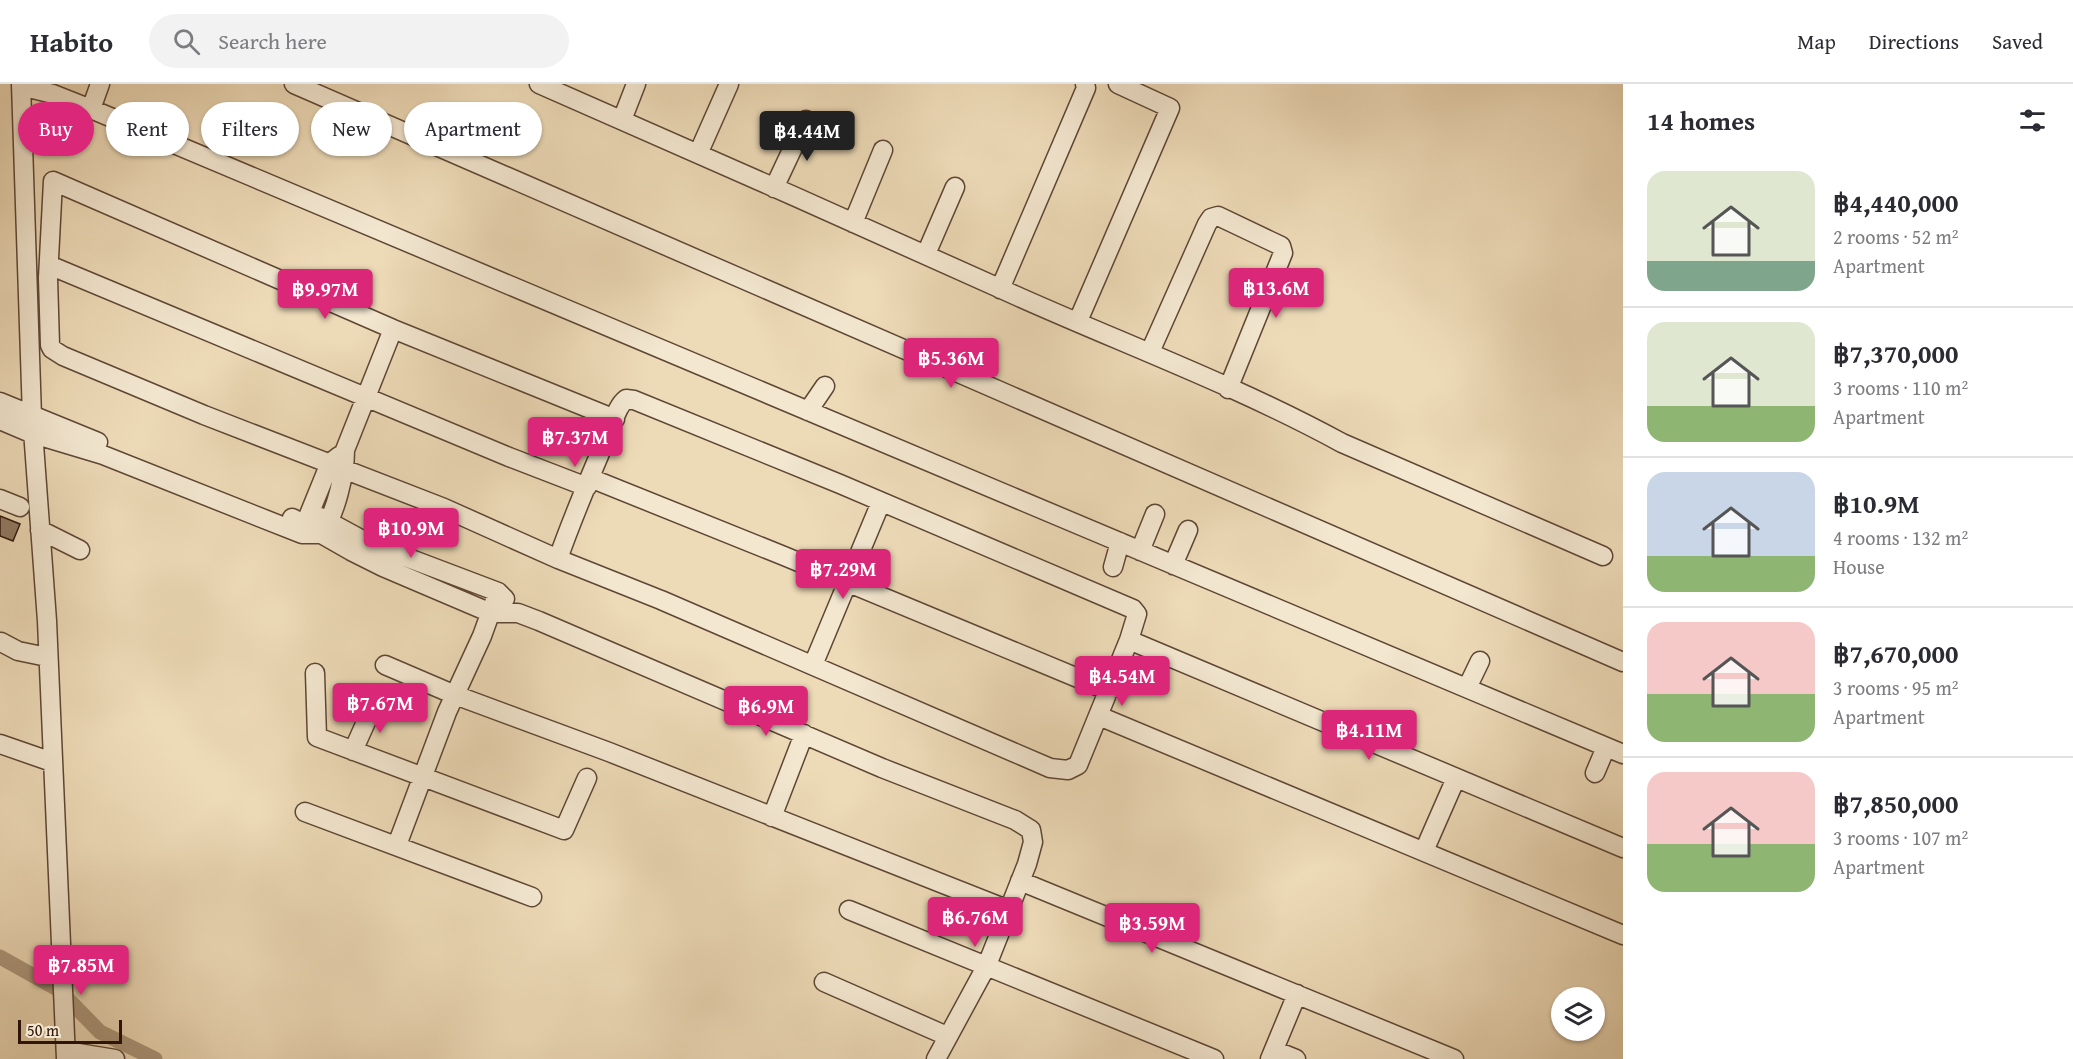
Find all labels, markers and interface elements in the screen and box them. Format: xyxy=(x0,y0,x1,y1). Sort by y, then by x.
search box xyxy=(149,14,569,68)
text: Habito xyxy=(30,21,113,62)
icon: search xyxy=(170,25,203,58)
text: Search here xyxy=(218,25,327,57)
text: Map xyxy=(1797,26,1836,57)
text: Directions xyxy=(1869,26,1959,57)
text: Saved xyxy=(1992,26,2043,57)
text: 14 homes xyxy=(1647,101,1755,140)
chip: Buy xyxy=(18,102,94,156)
chip: Rent xyxy=(106,102,189,156)
chip: Filters xyxy=(201,102,299,156)
chip: New xyxy=(311,102,392,156)
chip: Apartment xyxy=(404,102,542,156)
icon: filters xyxy=(2016,104,2049,137)
pin: ฿4.44M xyxy=(758,111,856,162)
text: ฿4.44M xyxy=(774,116,840,145)
text: ฿4,440,000 xyxy=(1833,183,1959,222)
icon: home xyxy=(1695,195,1767,267)
text: 2 rooms · 52 m² xyxy=(1833,222,1959,251)
text: Apartment xyxy=(1833,251,1925,280)
pin: ฿13.6M xyxy=(1227,268,1325,319)
pin: ฿9.97M xyxy=(276,269,374,320)
text: ฿13.6M xyxy=(1243,273,1309,302)
text: ฿9.97M xyxy=(292,274,358,303)
text: ฿7,370,000 xyxy=(1833,334,1959,373)
pin: ฿5.36M xyxy=(902,338,1000,389)
text: ฿5.36M xyxy=(918,343,984,372)
icon: home xyxy=(1695,346,1767,418)
text: 3 rooms · 110 m² xyxy=(1833,373,1968,402)
text: Apartment xyxy=(1833,402,1925,431)
pin: ฿7.37M xyxy=(526,417,624,468)
text: ฿7.37M xyxy=(542,422,608,451)
text: ฿10.9M xyxy=(1833,484,1920,523)
icon: home xyxy=(1695,496,1767,568)
pin: ฿10.9M xyxy=(362,508,460,559)
text: ฿10.9M xyxy=(378,513,444,542)
text: 4 rooms · 132 m² xyxy=(1833,523,1968,552)
pin: ฿7.29M xyxy=(794,549,892,600)
text: House xyxy=(1833,552,1885,581)
text: ฿7.29M xyxy=(810,554,876,583)
text: ฿7,670,000 xyxy=(1833,634,1959,673)
icon: home xyxy=(1695,646,1767,718)
pin: ฿4.54M xyxy=(1073,656,1171,707)
text: ฿4.54M xyxy=(1089,661,1155,690)
text: 3 rooms · 95 m² xyxy=(1833,673,1959,702)
pin: ฿7.67M xyxy=(331,683,429,734)
pin: ฿6.9M xyxy=(724,686,808,737)
text: ฿7.67M xyxy=(347,688,413,717)
text: ฿6.9M xyxy=(738,691,794,720)
text: Apartment xyxy=(1833,702,1925,731)
pin: ฿4.11M xyxy=(1320,710,1418,761)
text: ฿4.11M xyxy=(1336,715,1402,744)
text: ฿7,850,000 xyxy=(1833,784,1959,823)
icon: home xyxy=(1695,796,1767,868)
text: 3 rooms · 107 m² xyxy=(1833,823,1968,852)
text: Apartment xyxy=(1833,852,1925,881)
pin: ฿6.76M xyxy=(926,897,1024,948)
text: ฿6.76M xyxy=(942,902,1008,931)
pin: ฿3.59M xyxy=(1103,903,1201,954)
text: ฿3.59M xyxy=(1119,908,1185,937)
pin: ฿7.85M xyxy=(32,945,130,996)
text: ฿7.85M xyxy=(48,950,114,979)
map controls xyxy=(1551,987,1605,1041)
button: layers xyxy=(1551,987,1605,1041)
scale bar xyxy=(18,1017,122,1044)
text: 50 m xyxy=(27,1018,59,1042)

